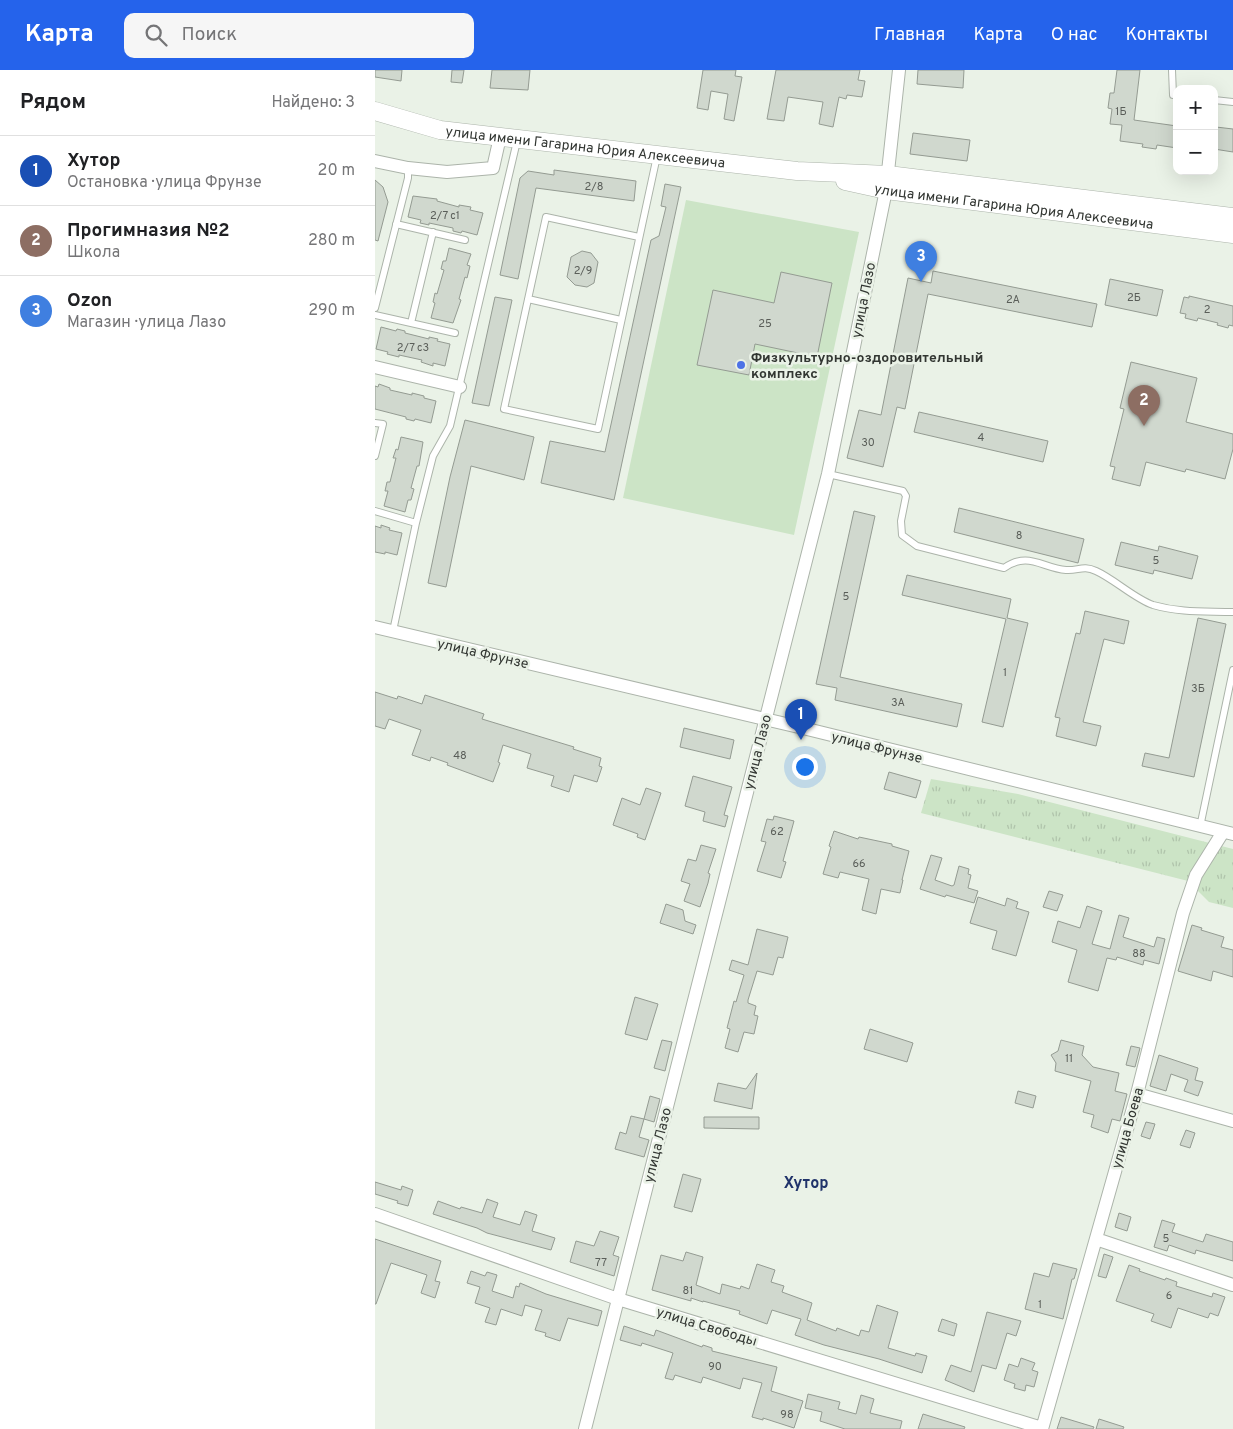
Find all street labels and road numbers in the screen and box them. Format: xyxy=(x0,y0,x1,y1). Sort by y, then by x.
street label: улица имени Гагарина Юрия Алексеевича xyxy=(444,124,726,173)
street label: улица имени Гагарина Юрия Алексеевича xyxy=(872,181,1154,234)
street label: улица Лазо xyxy=(849,261,880,340)
street label: улица Фрунзе xyxy=(435,636,530,673)
street label: улица Лазо xyxy=(741,713,776,792)
street label: улица Фрунзе xyxy=(829,729,924,768)
street label: улица Боева xyxy=(1109,1086,1148,1171)
street label: улица Лазо xyxy=(641,1106,676,1185)
street label: улица Свободы xyxy=(654,1304,759,1351)

